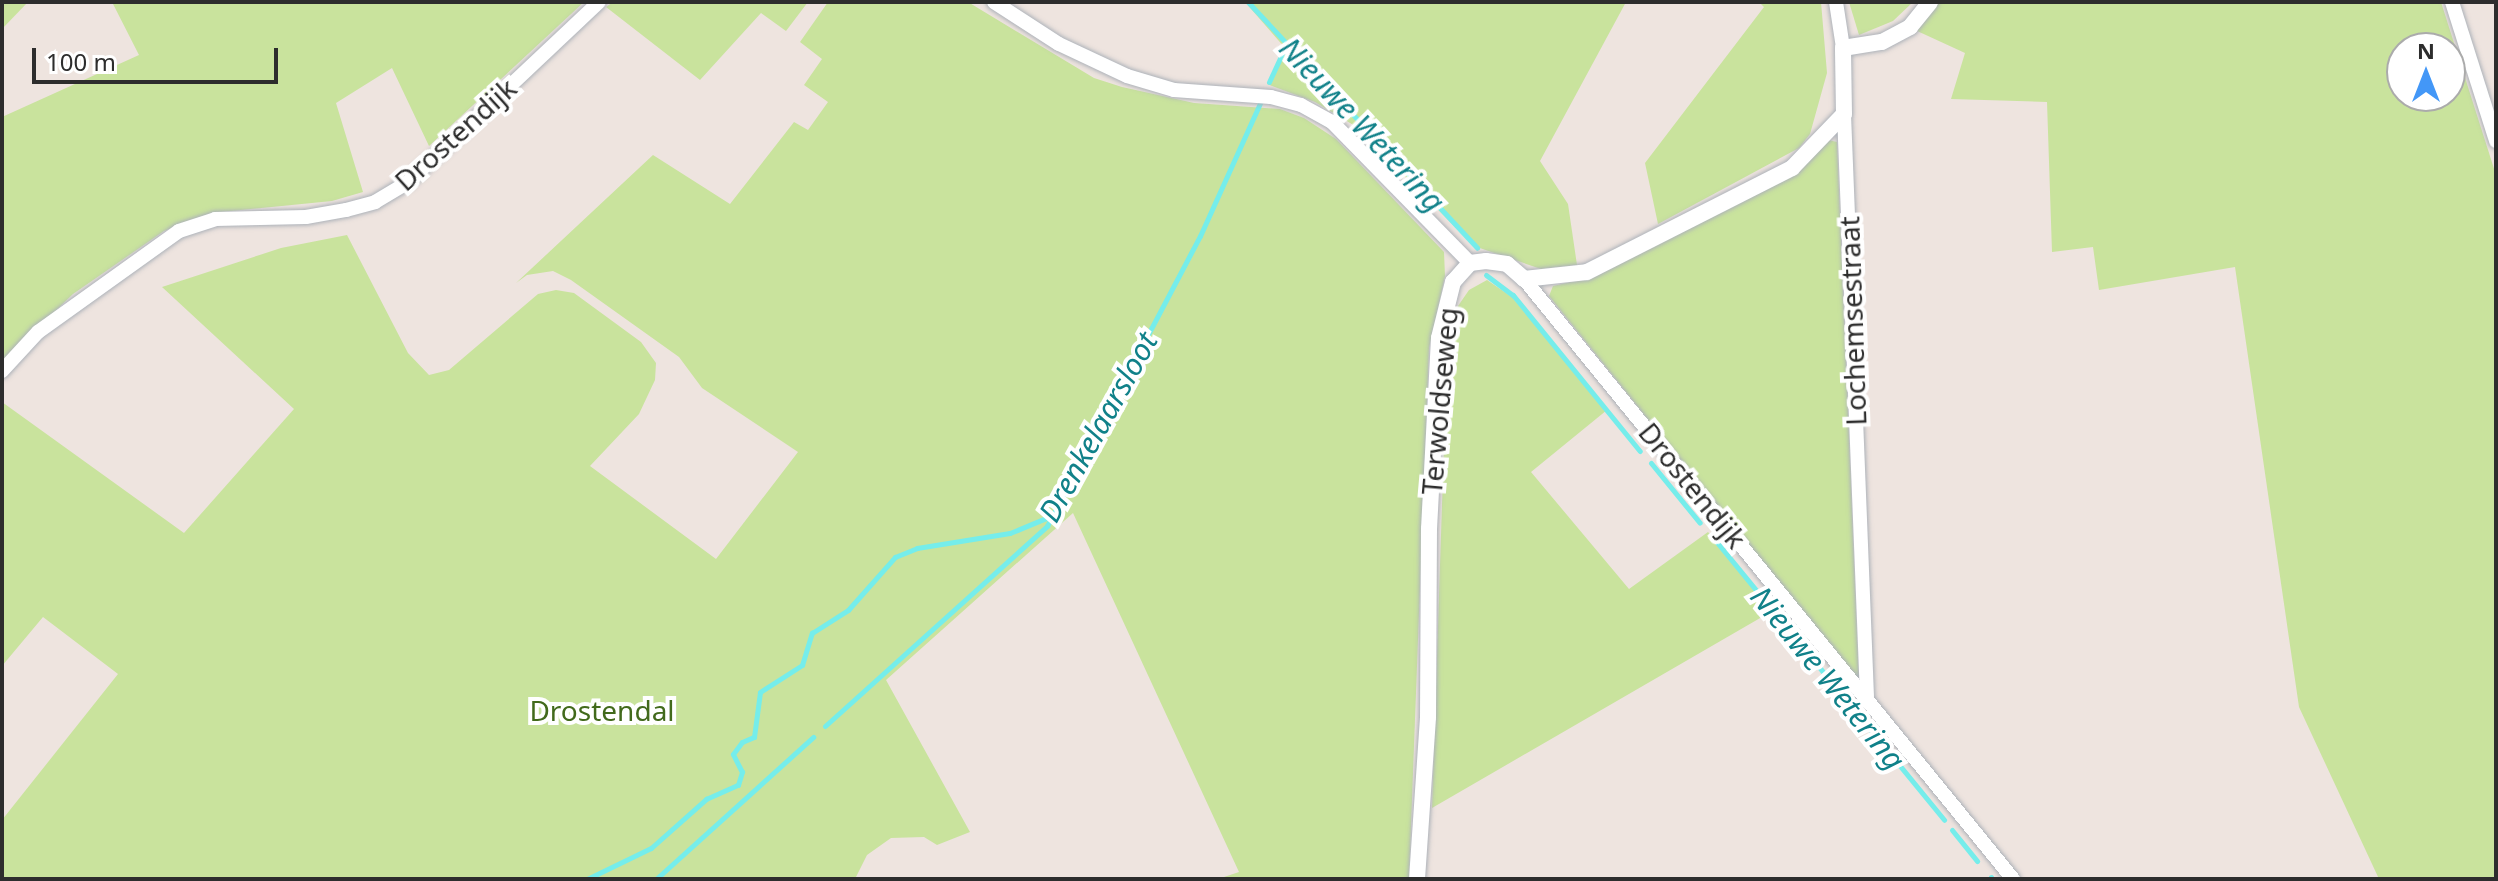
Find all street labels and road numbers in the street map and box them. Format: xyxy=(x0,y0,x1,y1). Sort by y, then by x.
street label: Drostendijk xyxy=(387,71,523,197)
street label: Lochemsestraat xyxy=(1832,216,1872,426)
street label: Terwoldseweg xyxy=(1414,306,1464,496)
street label: Drostendijk xyxy=(1632,416,1754,554)

